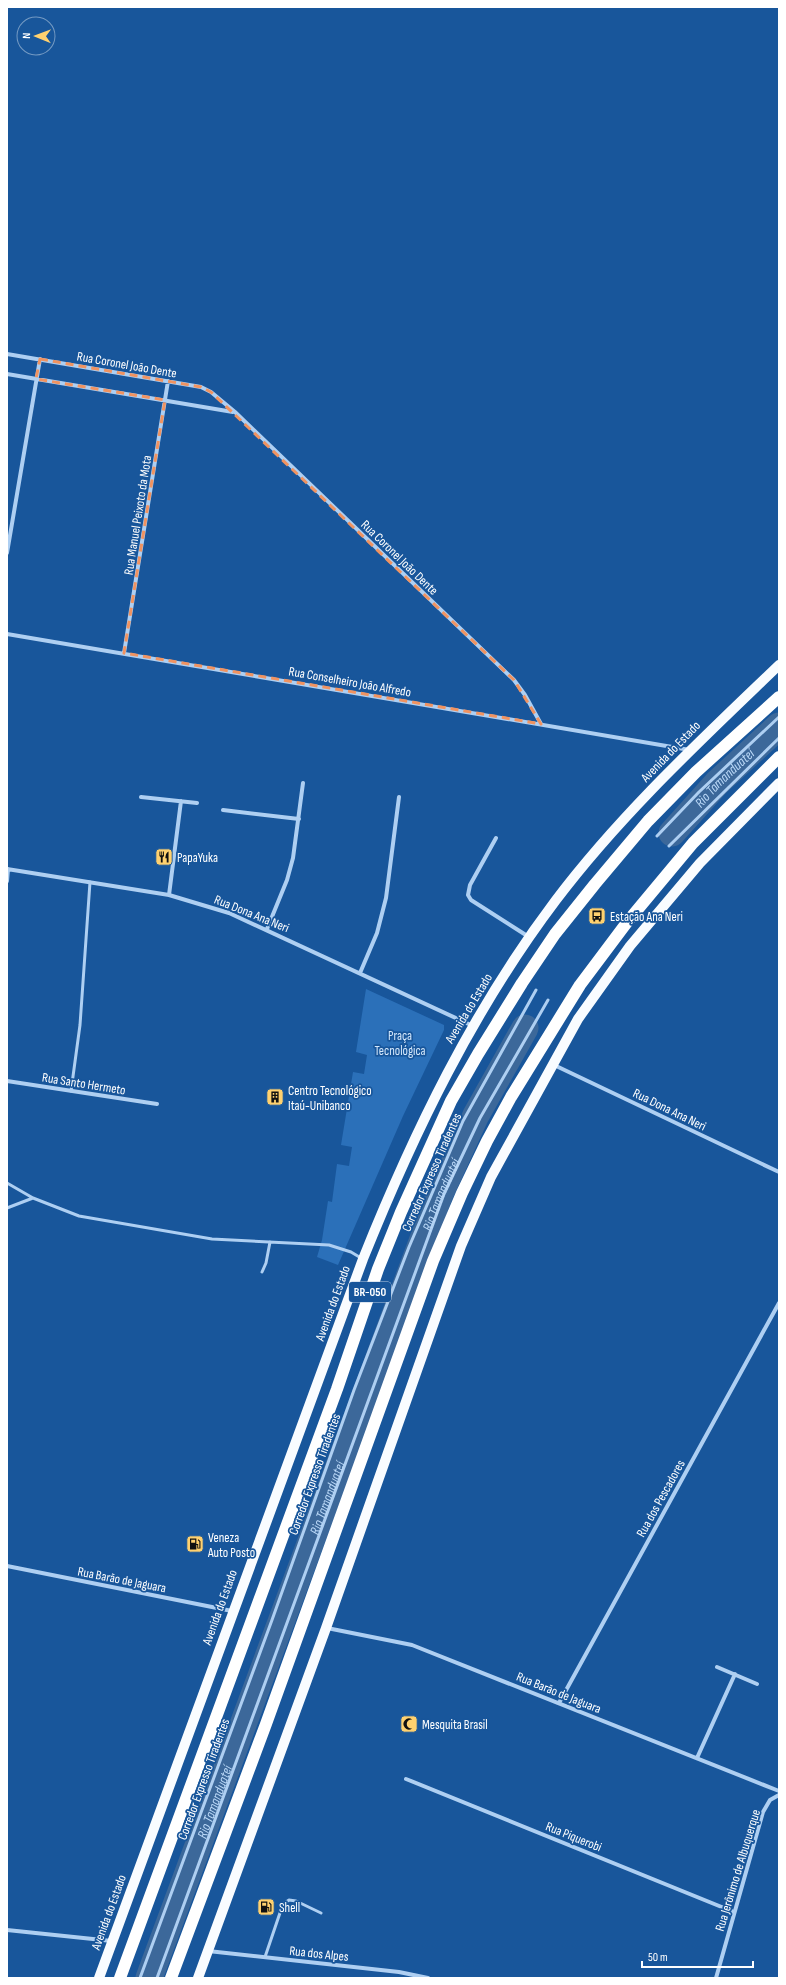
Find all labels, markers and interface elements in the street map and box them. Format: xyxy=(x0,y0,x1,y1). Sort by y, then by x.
north arrow xyxy=(16,16,56,56)
text: N xyxy=(20,33,33,39)
street label: Rua Coronel João Dente xyxy=(76,348,178,382)
street label: Rua Manuel Peixoto da Mota xyxy=(121,454,155,576)
street label: Rua Coronel João Dente xyxy=(357,517,441,599)
street label: Rua Conselheiro João Alfredo xyxy=(287,663,412,701)
street label: Avenida do Estado xyxy=(637,718,704,786)
water label: Rio Tamanduateí xyxy=(691,744,759,811)
restaurant icon: PapaYuka xyxy=(154,847,174,867)
place label: PapaYuka xyxy=(177,850,218,866)
street label: Rua Dona Ana Neri xyxy=(212,892,291,936)
bus stop icon: Estação Ana Neri xyxy=(587,906,607,926)
place label: Estação Ana Neri xyxy=(610,909,683,925)
street label: Avenida do Estado xyxy=(441,971,496,1047)
park label: Praça Tecnológica xyxy=(374,1028,426,1059)
street label: Rua Santo Hermeto xyxy=(41,1069,127,1098)
place label: Centro Tecnológico Itaú-Unibanco xyxy=(288,1083,372,1114)
street label: Rua Dona Ana Neri xyxy=(630,1085,709,1134)
building icon: Centro Tecnológico Itaú-Unibanco xyxy=(265,1087,285,1107)
street label: Corredor Expresso Tiradentes xyxy=(399,1110,465,1234)
water label: Rio Tamanduateí xyxy=(419,1155,465,1233)
street label: Avenida do Estado xyxy=(312,1264,354,1344)
road number: BR-050 xyxy=(349,1282,391,1302)
street label: Corredor Expresso Tiradentes xyxy=(286,1411,344,1537)
street label: Rua dos Pescadores xyxy=(633,1457,689,1540)
water label: Rio Tamanduateí xyxy=(306,1458,349,1537)
place label: Veneza Auto Posto xyxy=(207,1530,255,1561)
fuel station icon: Veneza Auto Posto xyxy=(185,1534,205,1554)
street label: Rua Barão de Jaguara xyxy=(76,1564,167,1596)
street label: Avenida do Estado xyxy=(199,1568,241,1648)
street label: Rua Barão de Jaguara xyxy=(514,1669,603,1717)
mosque icon: Mesquita Brasil xyxy=(399,1714,419,1734)
street label: Corredor Expresso Tiradentes xyxy=(175,1716,233,1842)
place label: Mesquita Brasil xyxy=(422,1717,488,1733)
water label: Rio Tamanduateí xyxy=(194,1762,237,1841)
street label: Rua Jerônimo de Albuquerque xyxy=(712,1807,764,1933)
street label: Rua Piquerobi xyxy=(543,1818,604,1855)
street label: Avenida do Estado xyxy=(88,1873,130,1953)
fuel station icon: Shell xyxy=(256,1897,276,1917)
place label: Shell xyxy=(279,1900,300,1916)
street label: Rua dos Alpes xyxy=(288,1943,350,1965)
scale bar xyxy=(642,1943,753,1969)
text: 50 m xyxy=(648,1950,668,1965)

